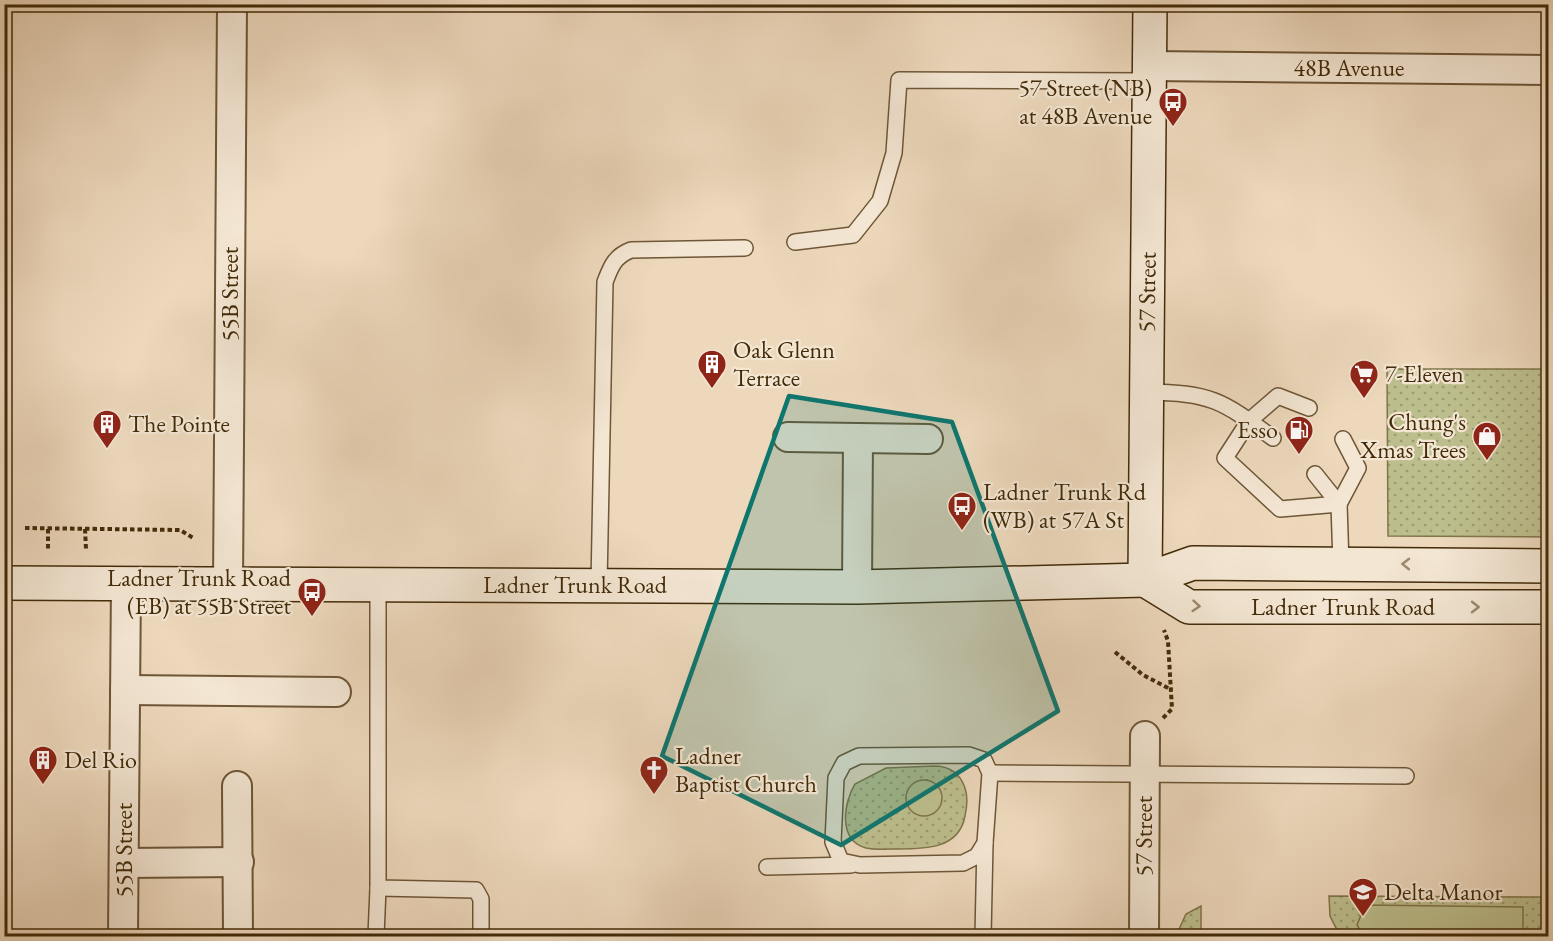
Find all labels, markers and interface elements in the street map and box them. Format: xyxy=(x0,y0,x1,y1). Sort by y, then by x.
street label: 48B Avenue xyxy=(1294,52,1404,83)
place label: 57 Street (NB) at 48B Avenue xyxy=(1018,72,1152,131)
bus stop icon: 57 Street (NB) at 48B Avenue xyxy=(1157,86,1189,128)
street label: 55B Street xyxy=(214,246,245,341)
street label: 57 Street xyxy=(1130,251,1163,333)
place label: Oak Glenn Terrace xyxy=(733,334,835,393)
building icon: Oak Glenn Terrace xyxy=(696,348,728,390)
supermarket icon: 7-Eleven xyxy=(1348,358,1380,400)
place label: 7-Eleven xyxy=(1385,358,1464,389)
place label: Chung's Xmas Trees xyxy=(1359,406,1466,465)
building icon: The Pointe xyxy=(91,408,123,450)
place label: The Pointe xyxy=(128,408,230,439)
place label: Esso xyxy=(1237,414,1278,445)
fuel station icon: Esso xyxy=(1283,414,1315,456)
shop icon: Chung's Xmas Trees xyxy=(1471,420,1503,462)
place label: Ladner Trunk Rd (WB) at 57A St xyxy=(983,476,1147,535)
bus stop icon: Ladner Trunk Rd (WB) at 57A St xyxy=(946,490,978,532)
one-way arrow xyxy=(1402,558,1411,571)
place label: Ladner Trunk Road (EB) at 55B Street xyxy=(107,562,292,621)
street label: Ladner Trunk Road xyxy=(483,569,668,600)
bus stop icon: Ladner Trunk Road (EB) at 55B Street xyxy=(296,576,328,618)
street label: Ladner Trunk Road xyxy=(1251,591,1436,622)
one-way arrow xyxy=(1192,599,1201,612)
one-way arrow xyxy=(1471,601,1480,613)
place label: Ladner Baptist Church xyxy=(675,740,817,799)
building icon: Del Rio xyxy=(27,744,59,786)
place label: Del Rio xyxy=(64,744,137,775)
church icon: Ladner Baptist Church xyxy=(638,754,670,796)
street label: 57 Street xyxy=(1128,795,1159,876)
street label: 55B Street xyxy=(108,802,139,897)
school or university icon: Delta Manor xyxy=(1347,876,1379,918)
place label: Delta Manor xyxy=(1384,876,1502,907)

